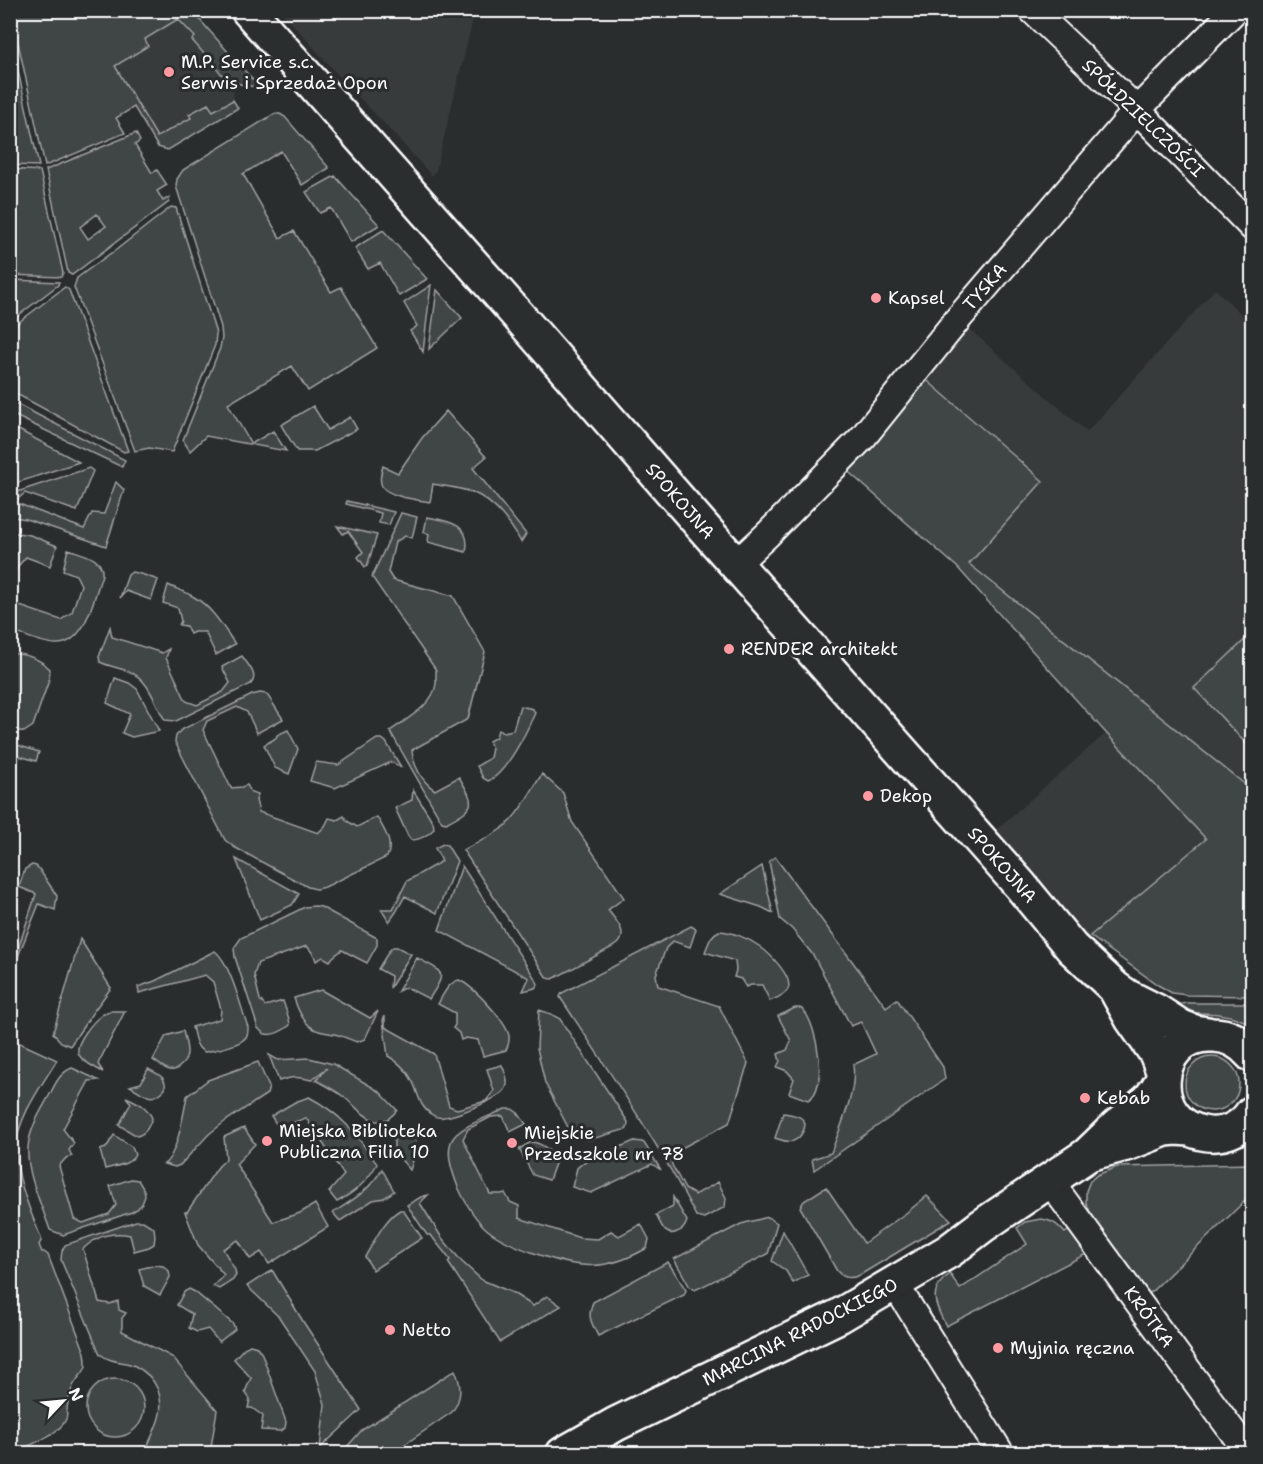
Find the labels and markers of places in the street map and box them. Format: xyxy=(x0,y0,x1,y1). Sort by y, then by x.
place label: M.P. Service s.c. Serwis i Sprzedaż Opon xyxy=(181,50,388,95)
marker: M.P. Service s.c. Serwis i Sprzedaż Opon xyxy=(162,65,176,79)
place label: Kapsel xyxy=(888,286,945,310)
marker: Kapsel xyxy=(869,291,883,305)
place label: RENDER architekt xyxy=(741,637,898,661)
marker: RENDER architekt xyxy=(722,642,736,656)
place label: Dekop xyxy=(880,784,932,808)
marker: Dekop xyxy=(861,789,875,803)
place label: Kebab xyxy=(1097,1086,1150,1110)
marker: Kebab xyxy=(1078,1091,1092,1105)
place label: Miejska Biblioteka Publiczna Filia 10 xyxy=(279,1119,437,1164)
place label: Miejskie Przedszkole nr 78 xyxy=(524,1121,684,1166)
marker: Miejska Biblioteka Publiczna Filia 10 xyxy=(260,1134,274,1148)
marker: Miejskie Przedszkole nr 78 xyxy=(505,1136,519,1150)
place label: Netto xyxy=(402,1318,451,1342)
marker: Netto xyxy=(383,1323,397,1337)
place label: Myjnia ręczna xyxy=(1010,1336,1134,1360)
marker: Myjnia ręczna xyxy=(991,1341,1005,1355)

